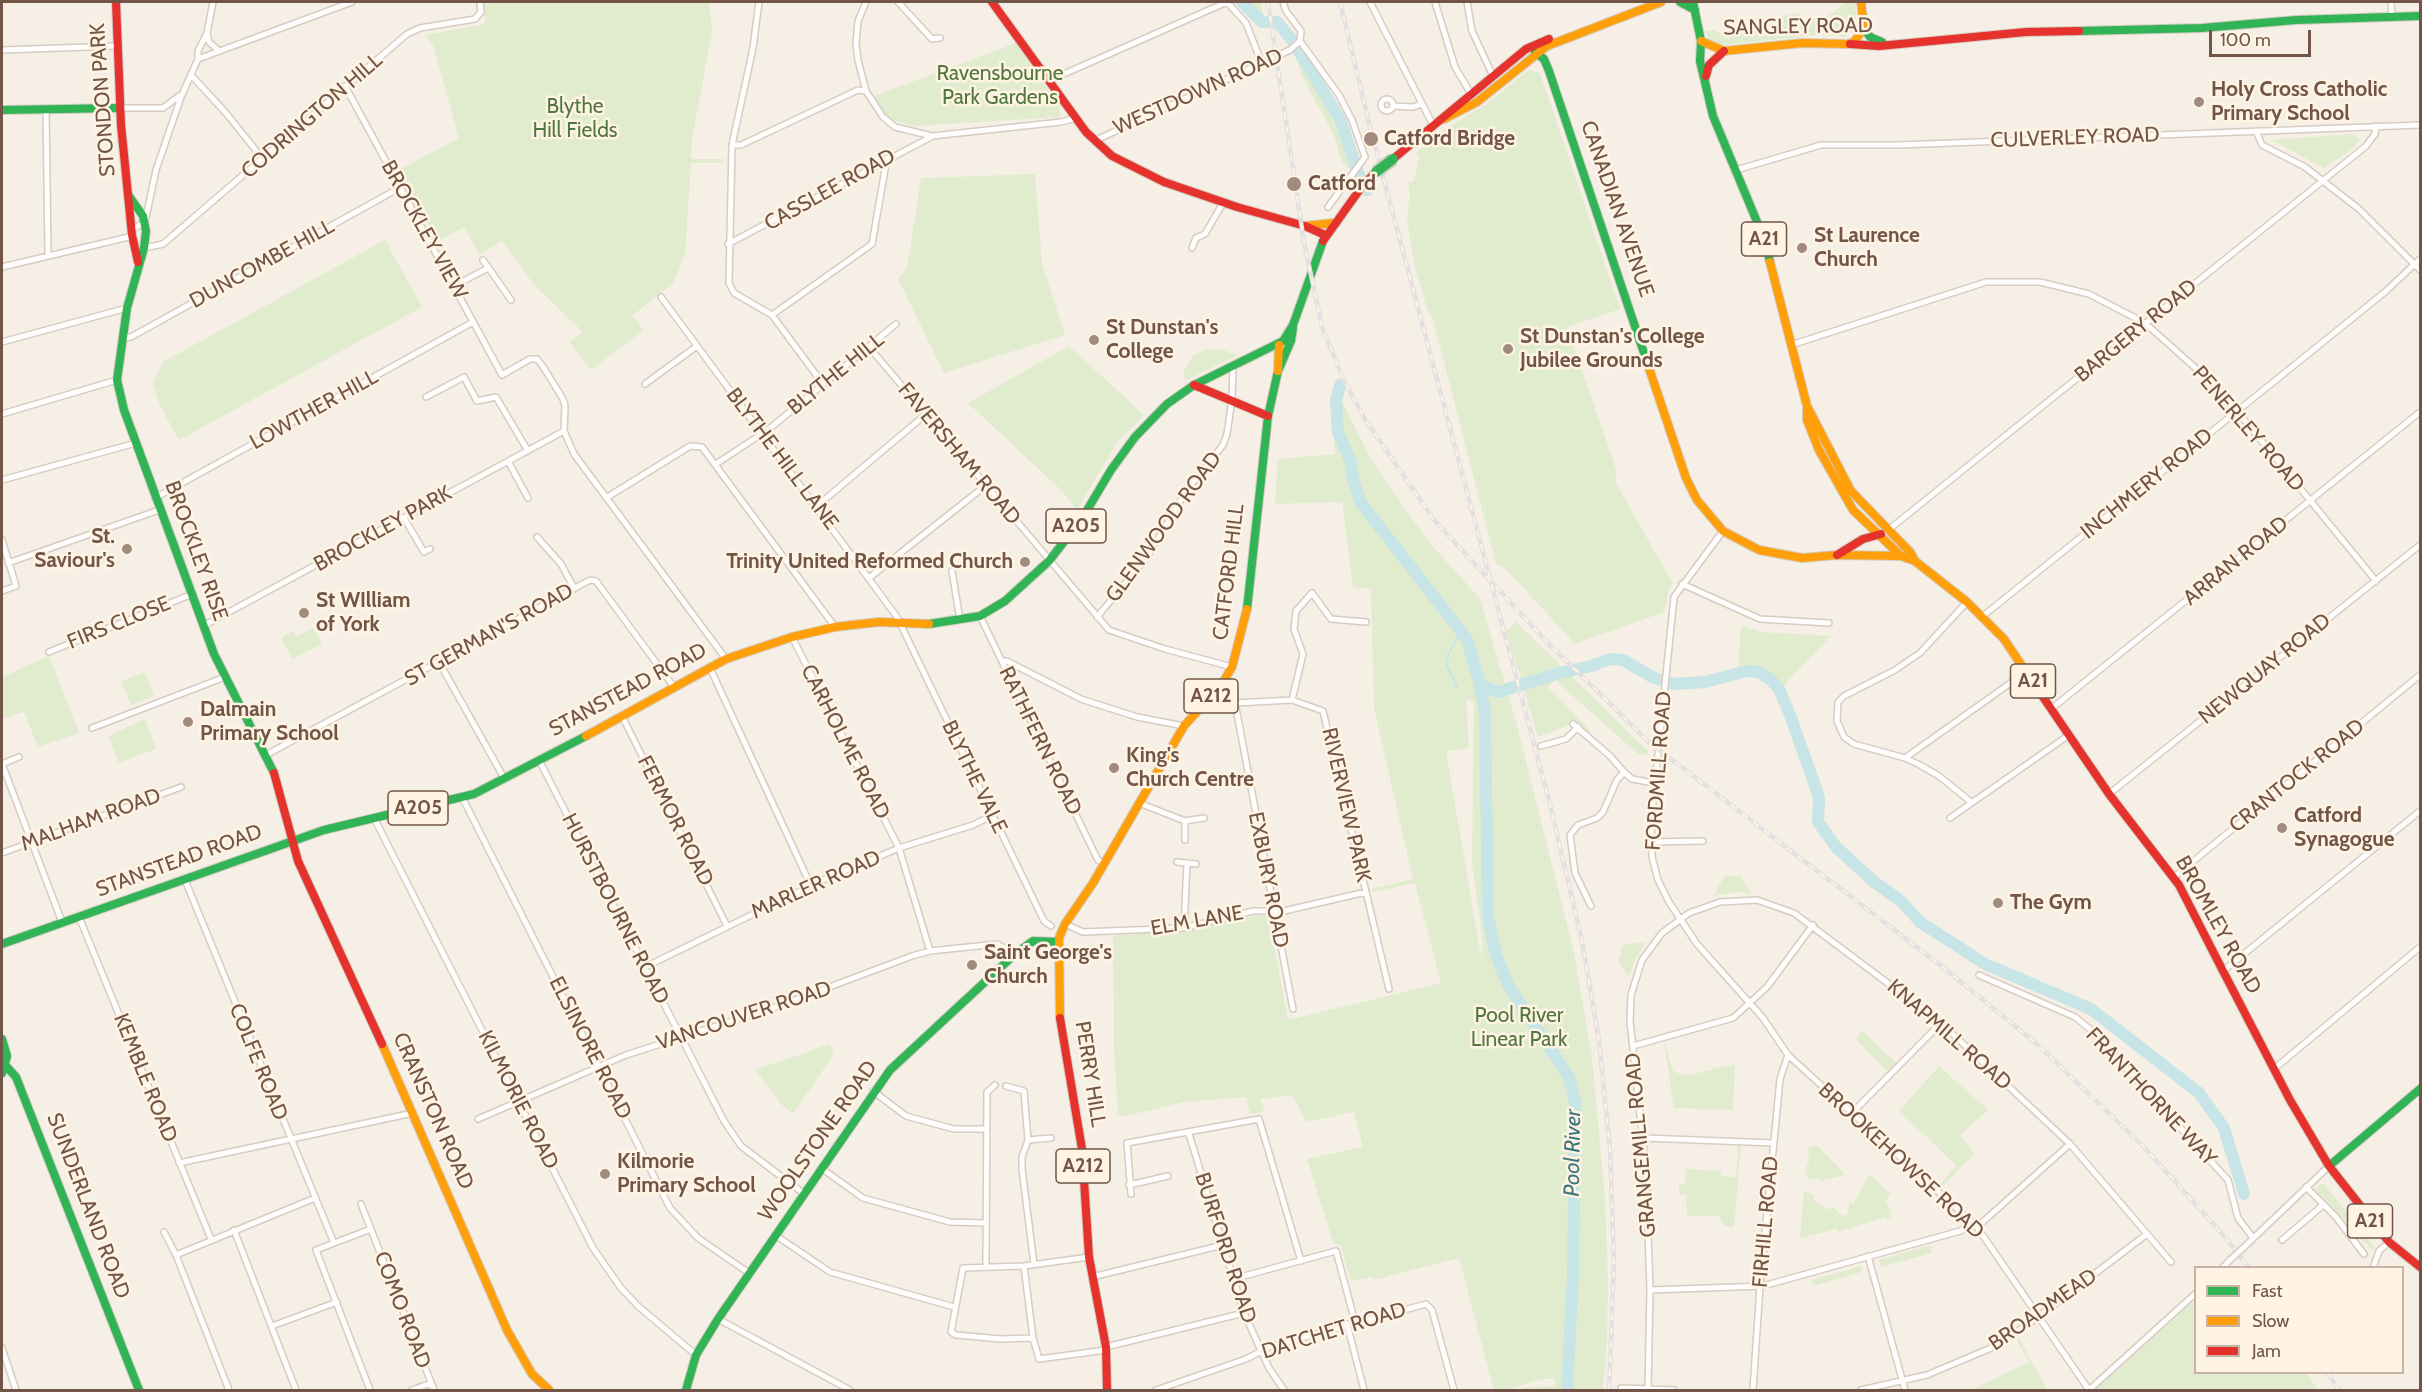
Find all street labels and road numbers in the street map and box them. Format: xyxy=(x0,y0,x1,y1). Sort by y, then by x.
street label: SANGLEY ROAD xyxy=(1723,13,1873,41)
street label: STONDON PARK xyxy=(85,23,121,177)
street label: WESTDOWN ROAD xyxy=(1110,43,1286,141)
street label: CODRINGTON HILL xyxy=(236,48,388,184)
street label: CANADIAN AVENUE xyxy=(1575,118,1659,300)
street label: CULVERLEY ROAD xyxy=(1990,122,2160,154)
street label: CASSLEE ROAD xyxy=(760,144,900,236)
street label: BROCKLEY VIEW xyxy=(375,156,473,304)
street label: DUNCOMBE HILL xyxy=(185,214,339,314)
road number: A21 xyxy=(1742,222,1786,256)
street label: BARGERY ROAD xyxy=(2070,274,2202,388)
street label: BLYTHE HILL xyxy=(783,328,889,420)
street label: PENERLEY ROAD xyxy=(2187,361,2309,497)
street label: LOWTHER HILL xyxy=(246,365,382,455)
street label: FAVERSHAM ROAD xyxy=(892,378,1026,530)
street label: BLYTHE HILL LANE xyxy=(720,383,844,535)
street label: INCHMERY ROAD xyxy=(2076,423,2218,545)
street label: GLENWOOD ROAD xyxy=(1101,447,1227,607)
street label: BROCKLEY RISE xyxy=(159,478,233,624)
street label: BROCKLEY PARK xyxy=(310,481,456,577)
street label: CATFORD HILL xyxy=(1208,503,1250,641)
road number: A205 xyxy=(1046,509,1106,543)
street label: ARRAN ROAD xyxy=(2179,511,2293,611)
street label: ST GERMAN'S ROAD xyxy=(400,578,578,692)
street label: FIRS CLOSE xyxy=(64,591,174,655)
street label: NEWQUAY ROAD xyxy=(2194,608,2336,730)
street label: STANSTEAD ROAD xyxy=(545,638,711,742)
street label: CARHOLME ROAD xyxy=(795,660,895,824)
street label: RATHFERN ROAD xyxy=(993,663,1087,819)
road number: A21 xyxy=(2010,664,2056,698)
road number: A212 xyxy=(1184,679,1238,713)
street label: FORDMILL ROAD xyxy=(1641,690,1677,852)
street label: CRANTOCK ROAD xyxy=(2224,714,2370,838)
street label: BLYTHE VALE xyxy=(936,717,1012,837)
street label: RIVERVIEW PARK xyxy=(1316,725,1376,885)
street label: FERMOR ROAD xyxy=(631,752,719,890)
street label: MALHAM ROAD xyxy=(18,783,164,857)
road number: A205 xyxy=(388,791,448,825)
street label: HURSTBOURNE ROAD xyxy=(556,809,674,1009)
street label: EXBURY ROAD xyxy=(1242,810,1294,950)
street label: STANSTEAD ROAD xyxy=(93,819,265,903)
street label: MARLER ROAD xyxy=(747,845,885,925)
street label: BROMLEY ROAD xyxy=(2170,852,2266,998)
street label: ELM LANE xyxy=(1149,900,1245,942)
street label: ELSINORE ROAD xyxy=(543,973,637,1123)
street label: KNAPMILL ROAD xyxy=(1882,974,2016,1096)
street label: VANCOUVER ROAD xyxy=(653,976,835,1056)
street label: COLFE ROAD xyxy=(223,1000,293,1124)
street label: KEMBLE ROAD xyxy=(108,1010,182,1146)
street label: PERRY HILL xyxy=(1069,1019,1111,1129)
street label: FRANTHORNE WAY xyxy=(2080,1023,2222,1171)
street label: KILMORIE ROAD xyxy=(472,1027,564,1173)
street label: CRANSTON ROAD xyxy=(387,1029,479,1193)
street label: GRANGEMILL ROAD xyxy=(1620,1052,1662,1238)
street label: WOOLSTONE ROAD xyxy=(753,1056,883,1226)
street label: BROOKEHOWSE ROAD xyxy=(1813,1078,1989,1244)
street label: SUNDERLAND ROAD xyxy=(41,1110,135,1302)
road number: A212 xyxy=(1056,1149,1110,1183)
street label: FIRHILL ROAD xyxy=(1748,1155,1784,1289)
street label: BURFORD ROAD xyxy=(1189,1170,1261,1326)
road number: A21 xyxy=(2348,1204,2392,1238)
street label: COMO ROAD xyxy=(368,1248,436,1372)
street label: BROADMEAD xyxy=(1984,1264,2102,1356)
street label: DATCHET ROAD xyxy=(1259,1297,1409,1365)

